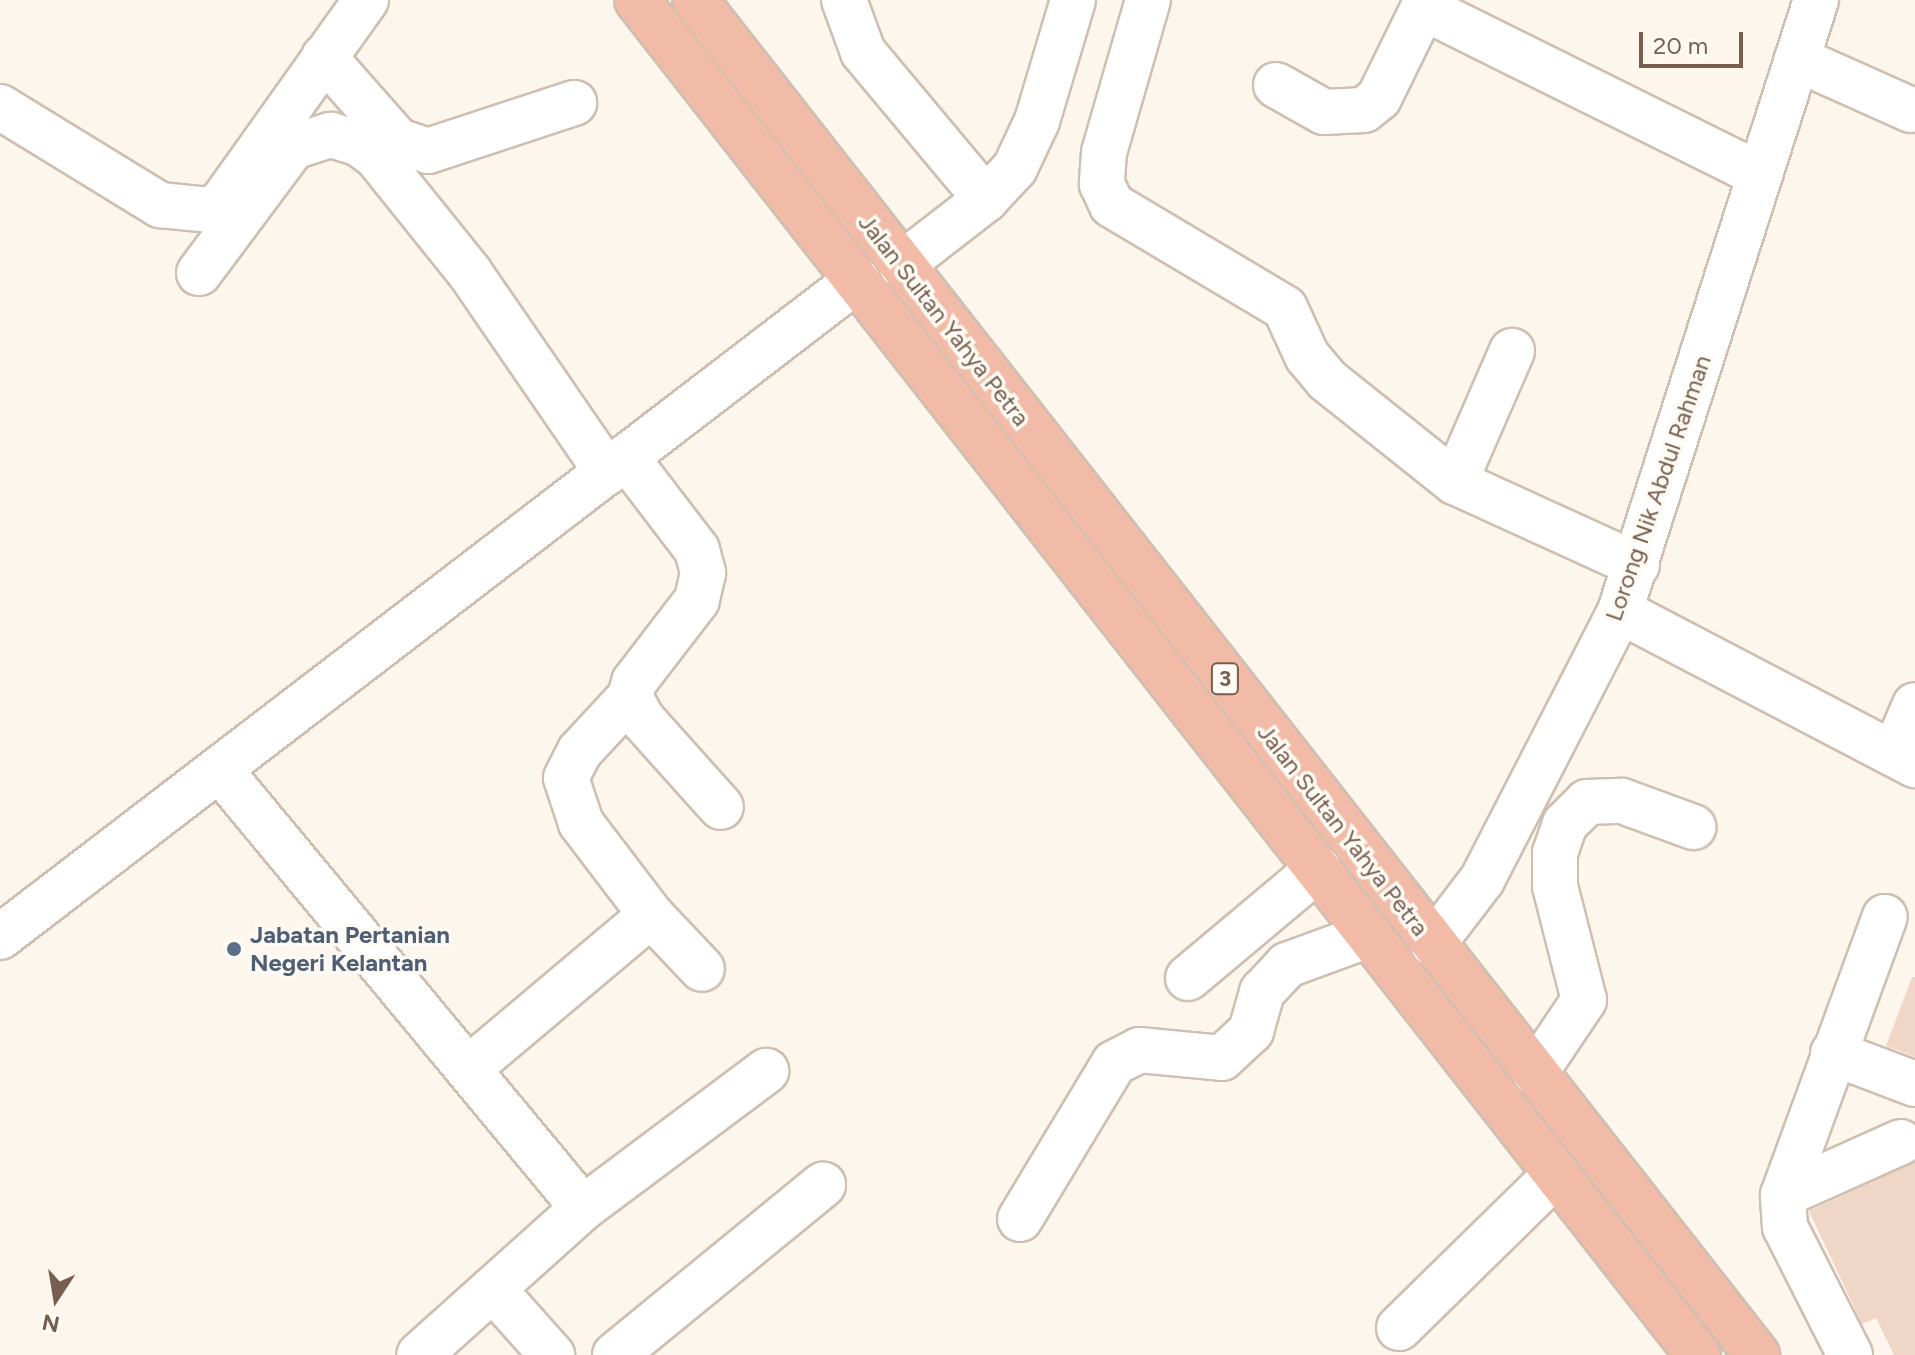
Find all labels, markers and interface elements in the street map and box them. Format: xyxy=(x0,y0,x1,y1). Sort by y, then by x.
scale bar xyxy=(1643,16,1747,66)
text: 20 m xyxy=(1653,31,1708,60)
street label: Jalan Sultan Yahya Petra xyxy=(852,208,1036,432)
street label: Lorong Nik Abdul Rahman xyxy=(1599,351,1717,625)
road number: 3 xyxy=(1209,661,1241,697)
street label: Jalan Sultan Yahya Petra xyxy=(1251,718,1435,942)
place label: Jabatan Pertanian Negeri Kelantan xyxy=(250,921,450,977)
marker: Jabatan Pertanian Negeri Kelantan xyxy=(225,940,243,958)
north arrow xyxy=(16,1259,96,1339)
text: N xyxy=(40,1308,62,1338)

